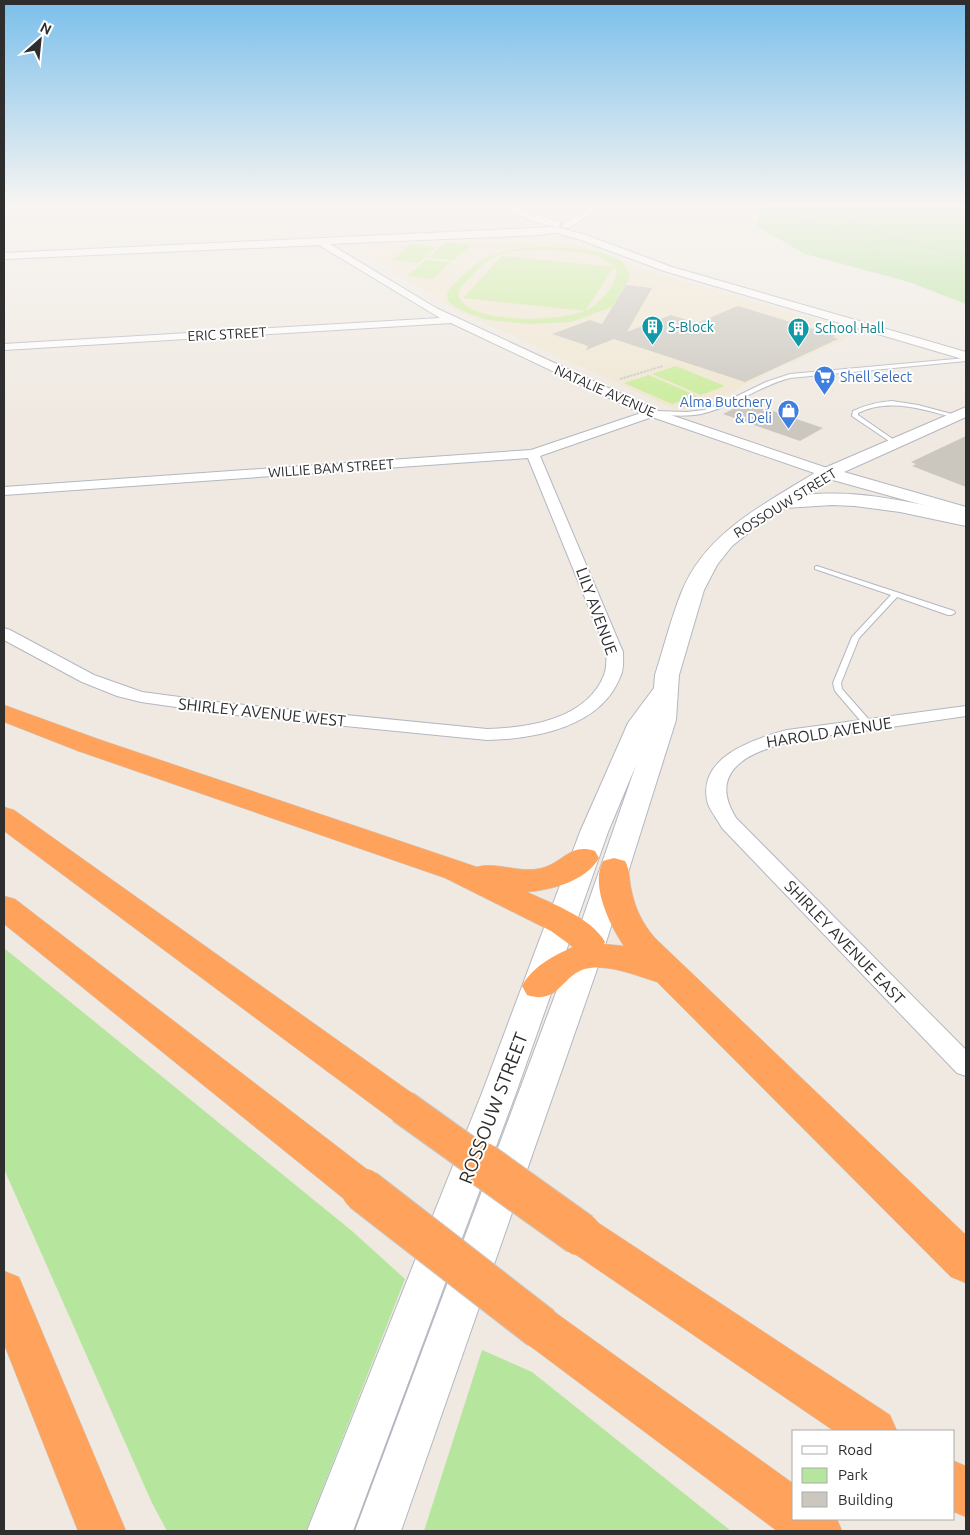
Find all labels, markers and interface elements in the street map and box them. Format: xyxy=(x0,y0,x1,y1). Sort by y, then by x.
north arrow xyxy=(15,15,65,65)
text: N xyxy=(38,19,54,38)
building icon: S-Block xyxy=(640,315,664,346)
building icon: School Hall xyxy=(787,316,811,347)
place label: S-Block xyxy=(668,319,714,335)
place label: School Hall xyxy=(815,320,885,336)
street label: ERIC STREET xyxy=(187,324,267,344)
street label: NATALIE AVENUE xyxy=(552,362,658,420)
supermarket icon: Shell Select xyxy=(812,365,836,396)
place label: Shell Select xyxy=(840,369,913,385)
place label: Alma Butchery & Deli xyxy=(680,394,772,426)
shop icon: Alma Butchery & Deli xyxy=(776,398,800,429)
street label: WILLIE BAM STREET xyxy=(268,456,395,480)
street label: ROSSOUW STREET xyxy=(731,465,840,541)
street label: LILY AVENUE xyxy=(573,565,621,657)
street label: SHIRLEY AVENUE WEST xyxy=(177,694,347,730)
street label: HAROLD AVENUE xyxy=(765,713,893,751)
street label: SHIRLEY AVENUE EAST xyxy=(781,877,909,1007)
street label: ROSSOUW STREET xyxy=(454,1029,532,1187)
legend xyxy=(792,1430,955,1520)
text: Road xyxy=(838,1441,873,1458)
text: Park xyxy=(838,1466,868,1483)
text: Building xyxy=(838,1491,893,1508)

